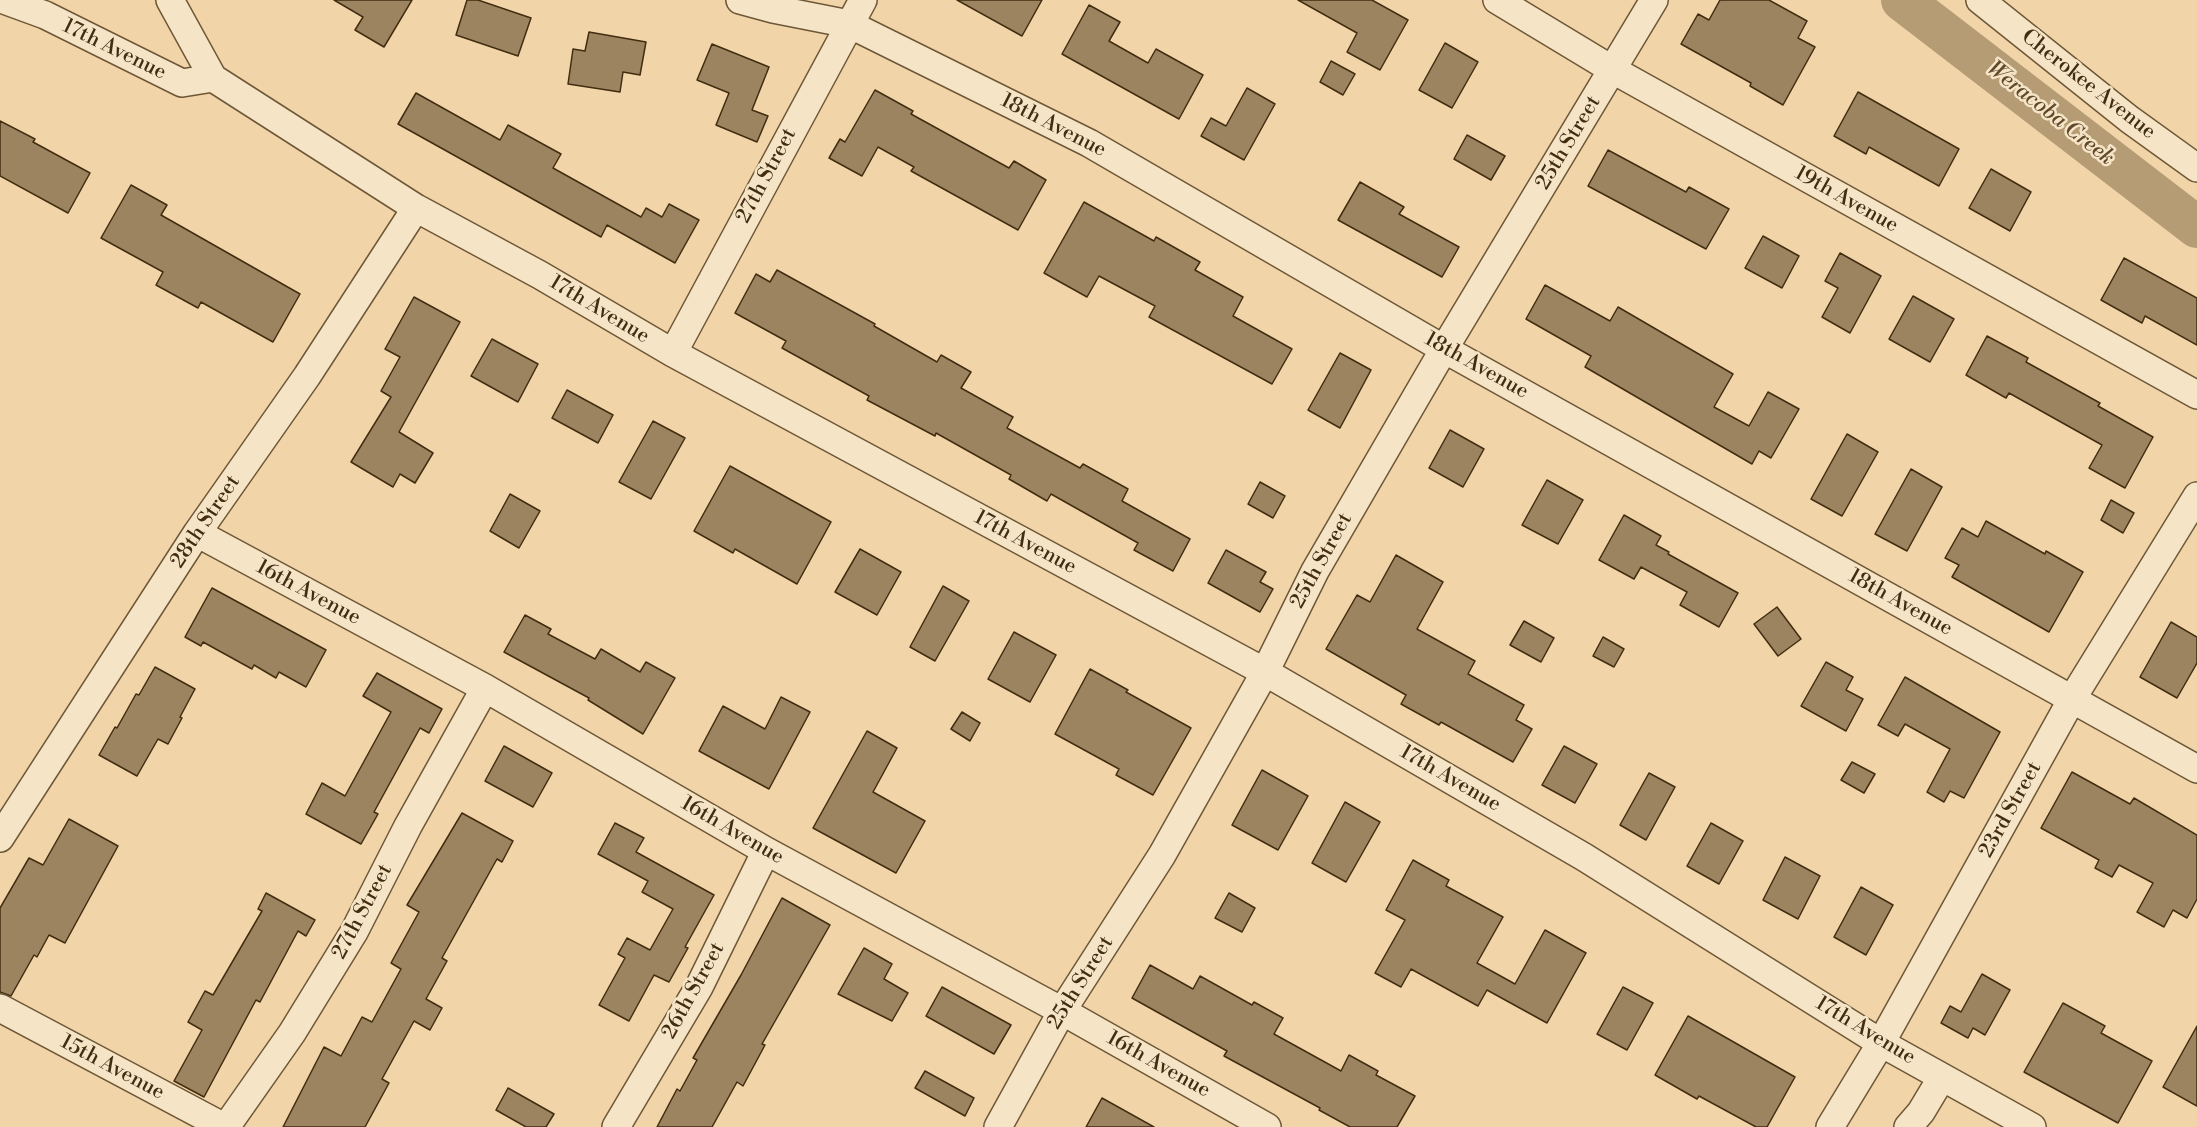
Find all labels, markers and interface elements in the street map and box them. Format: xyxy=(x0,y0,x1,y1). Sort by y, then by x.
street label: 17th Avenue xyxy=(58,14,170,86)
street label: Cherokee Avenue xyxy=(2016,25,2160,145)
water label: Weracoba Creek xyxy=(1981,56,2119,172)
street label: 18th Avenue xyxy=(996,89,1110,163)
street label: 25th Street xyxy=(1531,91,1607,195)
street label: 27th Street xyxy=(731,124,803,228)
street label: 19th Avenue xyxy=(1790,161,1902,239)
street label: 17th Avenue xyxy=(544,270,654,350)
street label: 18th Avenue xyxy=(1419,327,1533,405)
street label: 28th Street xyxy=(166,471,246,573)
street label: 17th Avenue xyxy=(970,506,1080,580)
street label: 25th Street xyxy=(1286,509,1358,613)
street label: 16th Avenue xyxy=(251,555,365,631)
street label: 18th Avenue xyxy=(1843,564,1957,642)
street label: 17th Avenue xyxy=(1395,740,1505,818)
street label: 23rd Street xyxy=(1974,758,2048,862)
street label: 16th Avenue xyxy=(676,791,788,871)
street label: 27th Street xyxy=(327,860,399,964)
street label: 25th Street xyxy=(1042,932,1120,1034)
street label: 26th Street xyxy=(657,938,731,1044)
street label: 17th Avenue xyxy=(1810,991,1920,1071)
street label: 16th Avenue xyxy=(1102,1026,1214,1104)
street label: 15th Avenue xyxy=(56,1030,168,1106)

